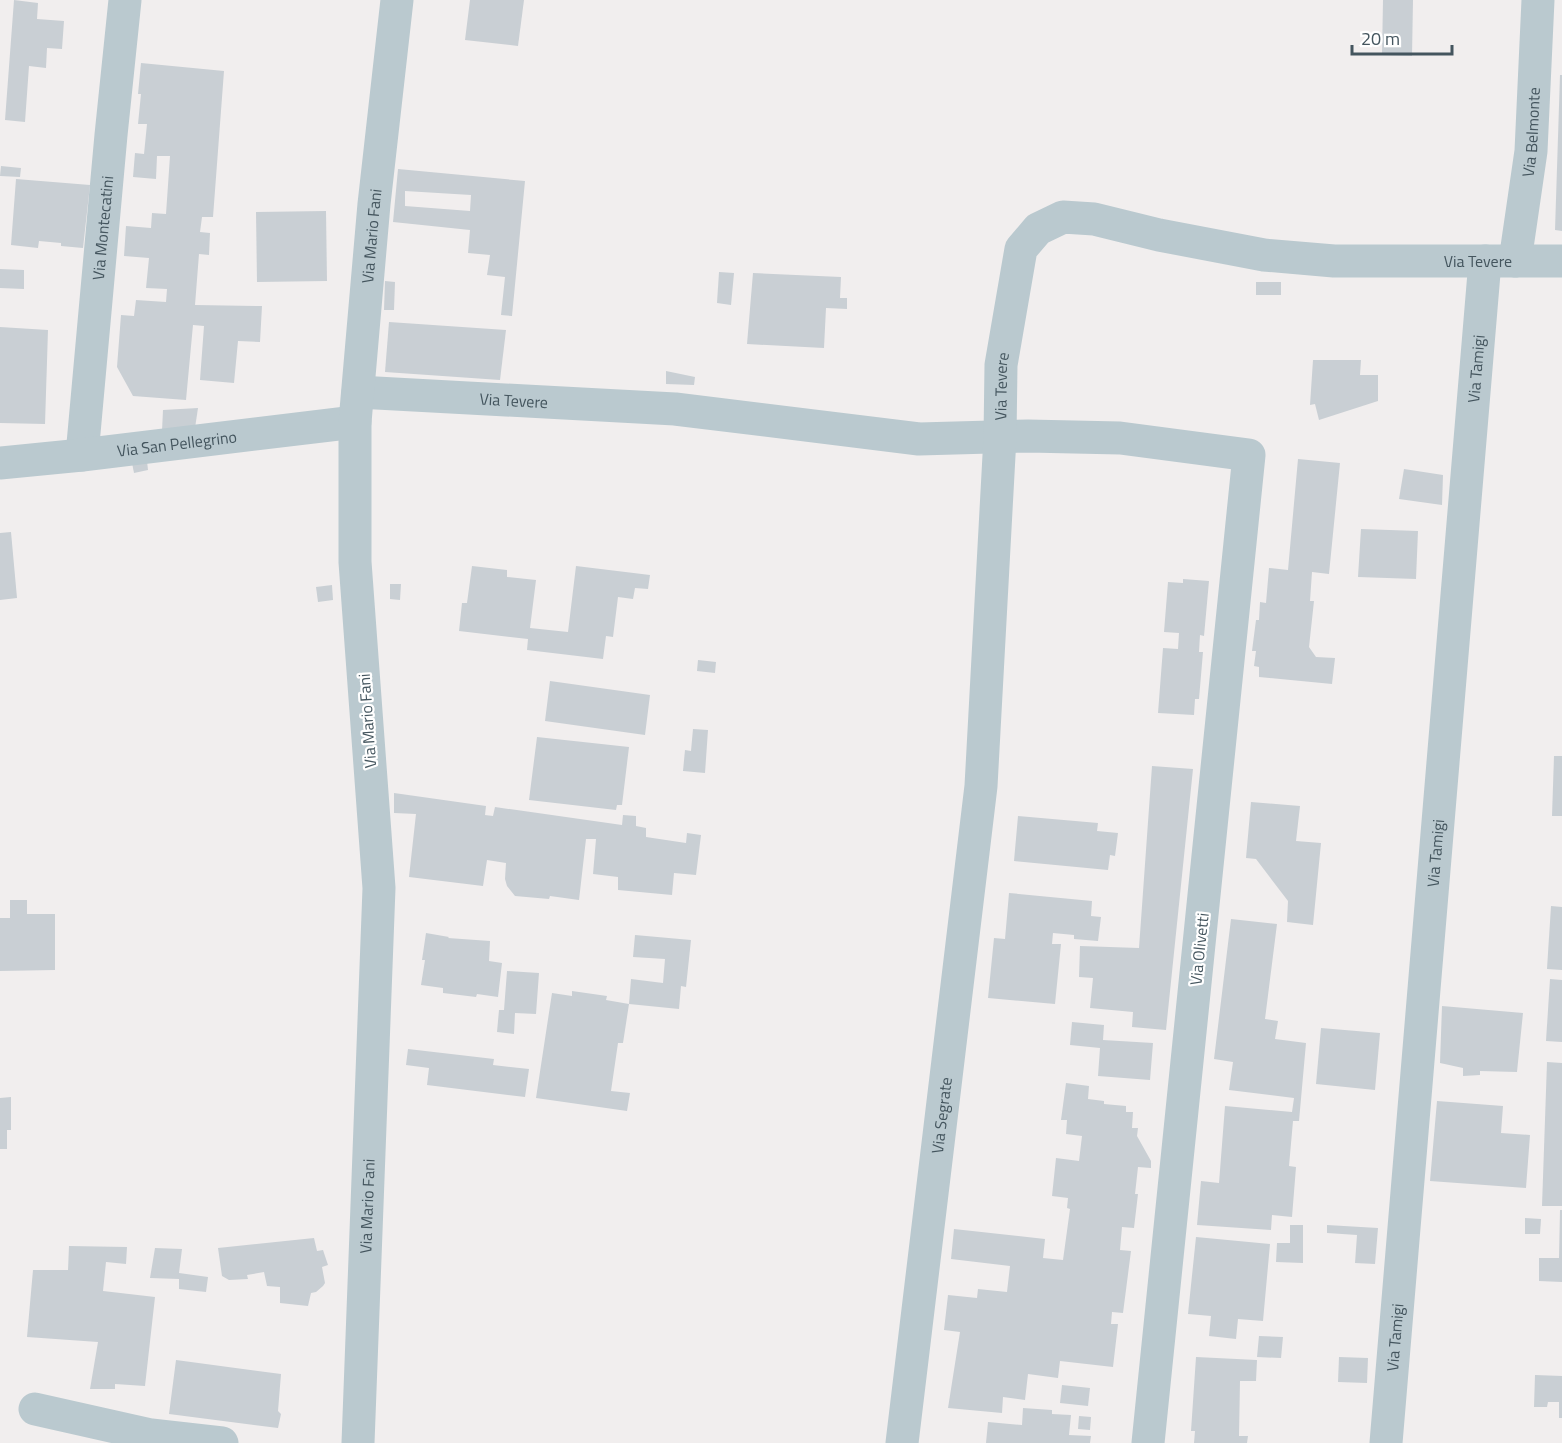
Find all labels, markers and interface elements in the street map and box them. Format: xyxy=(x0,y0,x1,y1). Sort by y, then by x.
scale bar xyxy=(1352,18,1452,56)
text: 20 m xyxy=(1361,25,1400,52)
street label: Via Belmonte xyxy=(1515,87,1546,179)
street label: Via Montecatini xyxy=(86,175,119,281)
street label: Via Mario Fani xyxy=(355,187,388,284)
street label: Via Tevere xyxy=(1444,249,1512,273)
street label: Via Tamigi xyxy=(1461,334,1491,404)
street label: Via Tevere xyxy=(988,350,1015,421)
street label: Via Tevere xyxy=(479,387,549,414)
street label: Via San Pellegrino xyxy=(116,424,238,463)
street label: Via Mario Fani xyxy=(352,673,382,769)
street label: Via Tamigi xyxy=(1421,818,1450,888)
street label: Via Olivetti xyxy=(1183,912,1215,986)
street label: Via Segrate xyxy=(925,1076,958,1155)
street label: Via Mario Fani xyxy=(353,1158,381,1254)
street label: Via Tamigi xyxy=(1380,1302,1410,1372)

